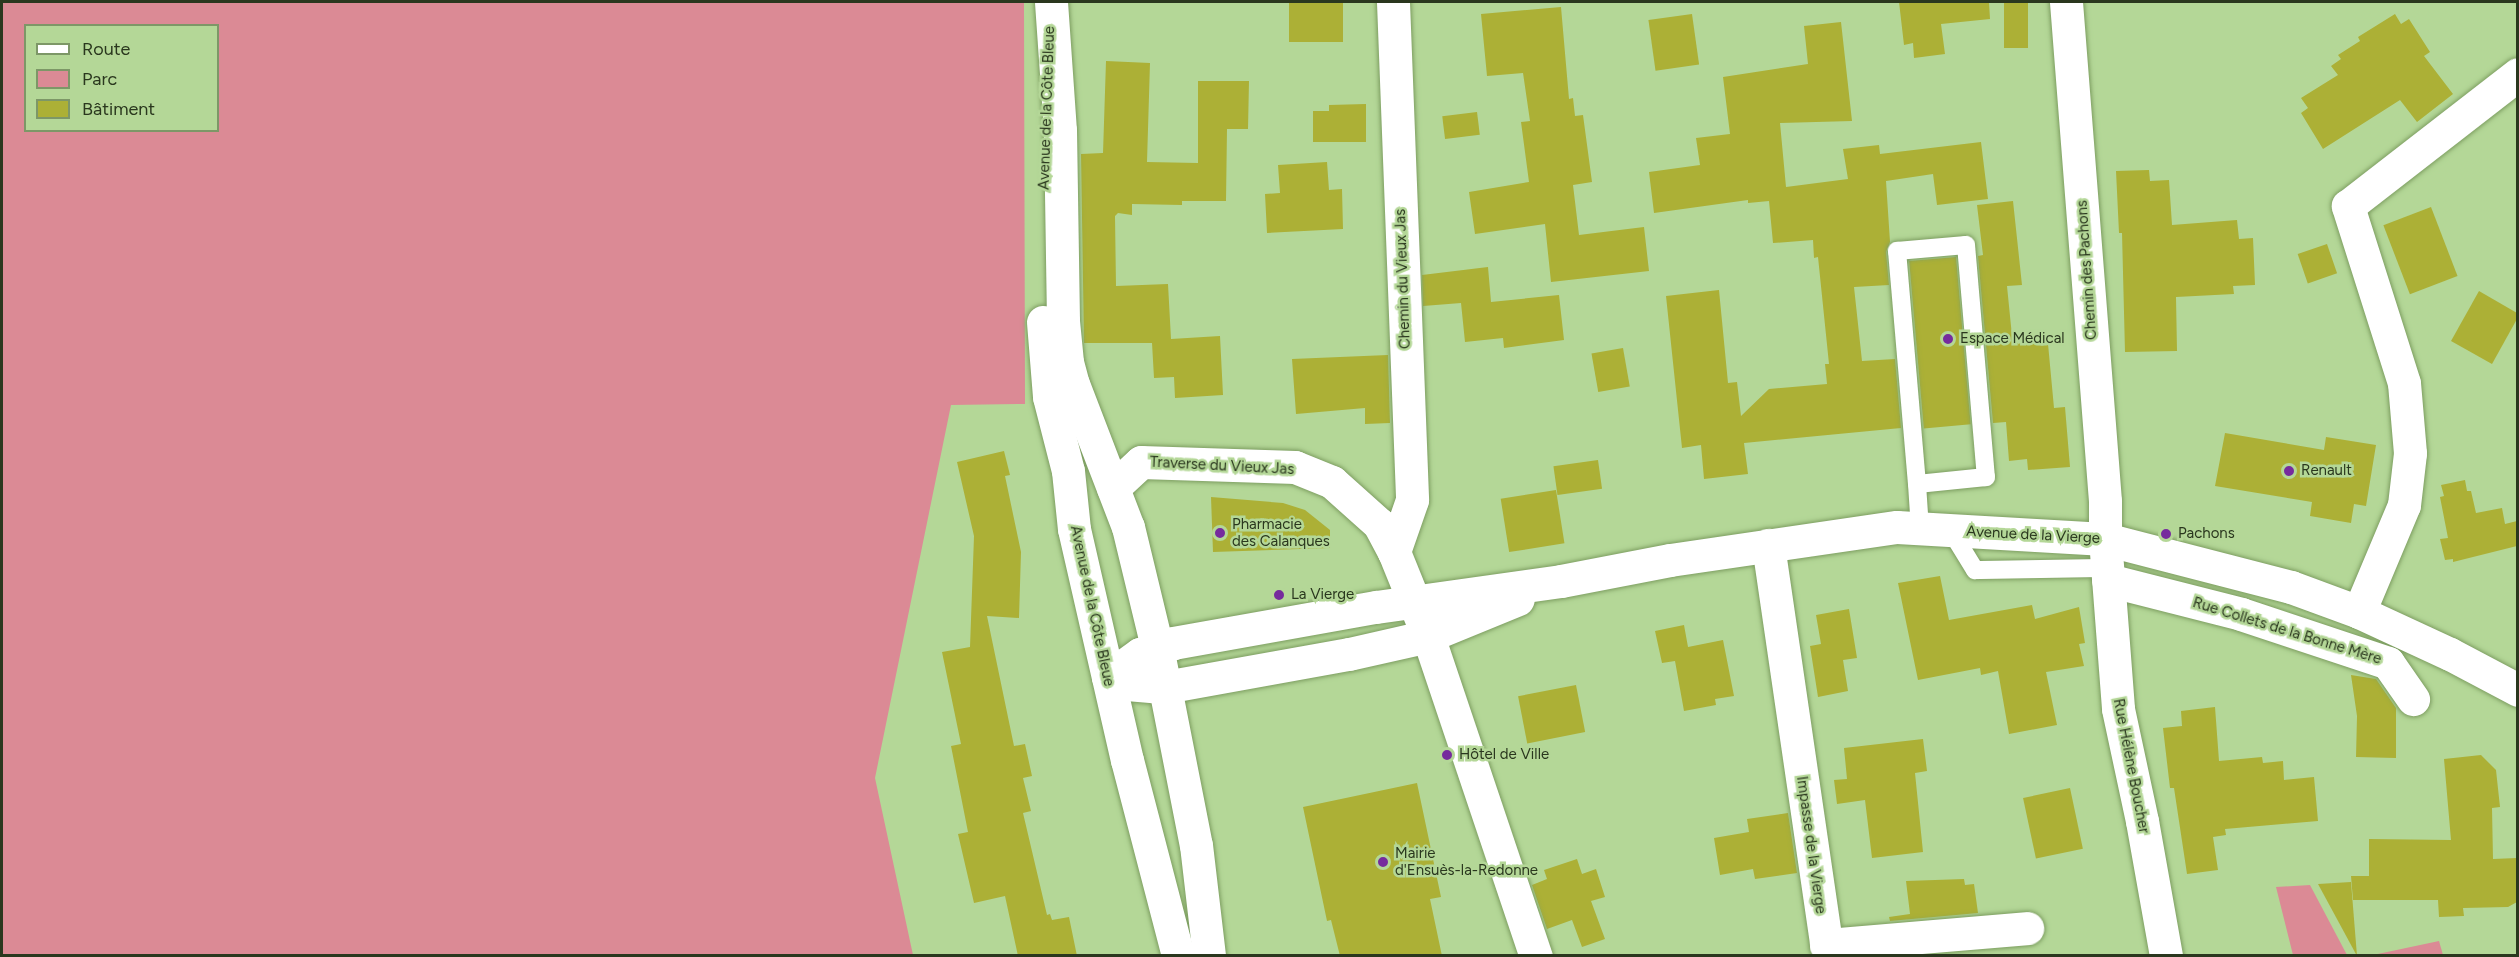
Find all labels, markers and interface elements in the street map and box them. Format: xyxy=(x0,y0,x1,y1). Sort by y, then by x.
legend xyxy=(24,24,219,132)
street label: Avenue de la Côte Bleue xyxy=(1035,26,1059,190)
text: Route xyxy=(82,38,130,60)
text: Parc xyxy=(82,68,117,90)
text: Bâtiment xyxy=(82,98,155,120)
street label: Chemin des Pachons xyxy=(2073,199,2101,341)
street label: Chemin du Vieux Jas xyxy=(1392,209,1414,349)
place label: Espace Médical xyxy=(1960,330,2065,348)
marker: Espace Médical xyxy=(1941,332,1955,346)
street label: Traverse du Vieux Jas xyxy=(1149,453,1295,479)
place label: Renault xyxy=(2301,462,2352,480)
marker: Renault xyxy=(2282,464,2296,478)
place label: Pharmacie des Calanques xyxy=(1232,515,1330,550)
street label: Avenue de la Vierge xyxy=(1966,523,2100,547)
street label: Avenue de la Côte Bleue xyxy=(1066,524,1118,688)
place label: Pachons xyxy=(2178,525,2235,543)
marker: Pharmacie des Calanques xyxy=(1213,526,1227,540)
marker: Pachons xyxy=(2159,527,2173,541)
place label: La Vierge xyxy=(1291,586,1354,604)
marker: La Vierge xyxy=(1272,588,1286,602)
street label: Rue Collets de la Bonne Mère xyxy=(2190,594,2384,668)
street label: Rue Hélène Boucher xyxy=(2109,697,2153,835)
place label: Hôtel de Ville xyxy=(1459,746,1549,764)
marker: Hôtel de Ville xyxy=(1440,748,1454,762)
street label: Impasse de la Vierge xyxy=(1792,775,1830,915)
place label: Mairie d'Ensuès-la-Redonne xyxy=(1395,844,1538,879)
marker: Mairie d'Ensuès-la-Redonne xyxy=(1376,855,1390,869)

